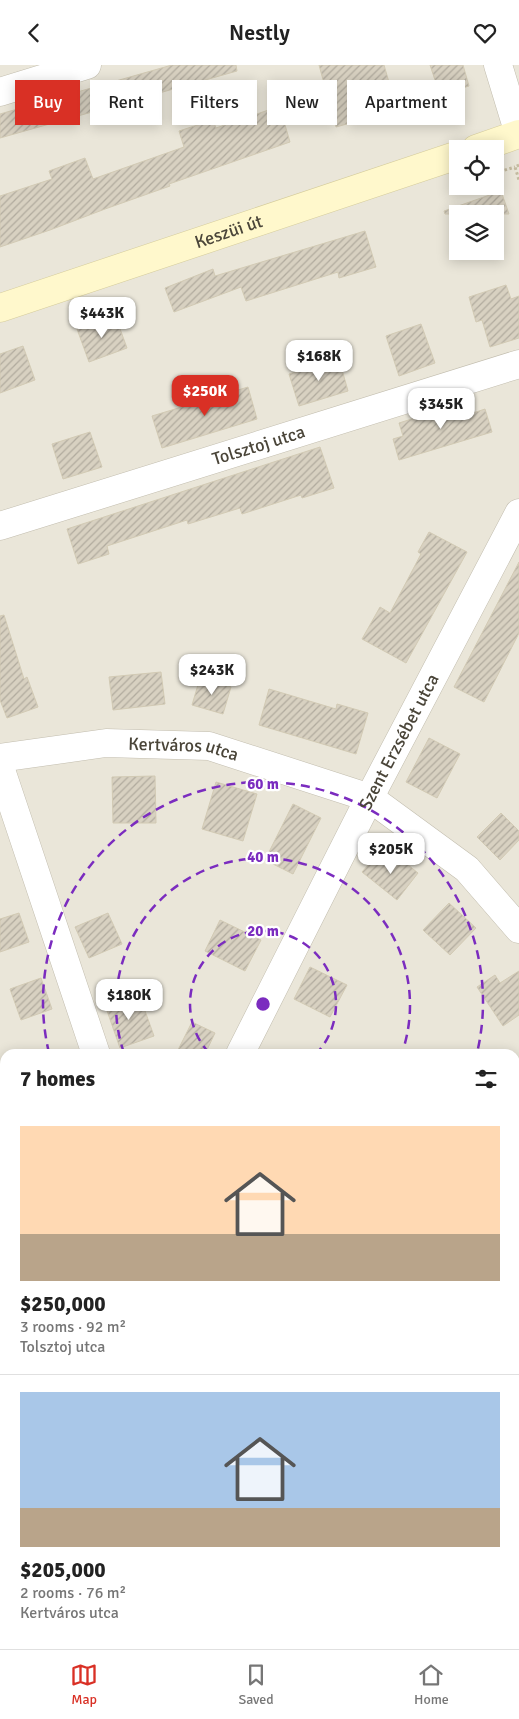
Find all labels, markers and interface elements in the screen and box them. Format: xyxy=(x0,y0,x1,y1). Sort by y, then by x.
icon: back xyxy=(20,19,48,47)
text: Nestly xyxy=(229,19,290,46)
icon: heart xyxy=(471,19,499,47)
chip: Buy xyxy=(15,80,80,125)
chip: Rent xyxy=(90,80,162,125)
chip: Filters xyxy=(172,80,257,125)
chip: New xyxy=(267,80,337,125)
chip: Apartment xyxy=(347,80,465,125)
map controls xyxy=(449,140,504,260)
button: locate xyxy=(449,140,504,195)
button: layers xyxy=(449,205,504,260)
street label: Keszüi út xyxy=(192,210,265,253)
pin: $443K xyxy=(67,297,137,339)
text: $443K xyxy=(80,303,124,323)
pin: $168K xyxy=(284,339,354,382)
text: $168K xyxy=(297,346,341,366)
pin: $250K xyxy=(170,375,240,417)
text: $250K xyxy=(183,381,227,401)
pin: $345K xyxy=(406,387,476,430)
text: $345K xyxy=(419,394,463,414)
street label: Tolsztoj utca xyxy=(210,420,308,470)
pin: $243K xyxy=(177,653,247,696)
text: $243K xyxy=(190,660,234,680)
street label: Szent Erzsébet utca xyxy=(354,670,444,814)
street label: Kertváros utca xyxy=(128,733,242,766)
text: 60 m xyxy=(247,775,279,793)
pin: $205K xyxy=(356,833,426,875)
text: $205K xyxy=(369,839,413,859)
text: 40 m xyxy=(247,848,279,866)
text: 20 m xyxy=(247,922,279,940)
pin: $180K xyxy=(94,979,164,1021)
text: $180K xyxy=(107,985,151,1005)
centre of rings xyxy=(254,995,272,1013)
icon: filters xyxy=(472,1065,500,1093)
text: 7 homes xyxy=(20,1066,95,1092)
icon: home xyxy=(215,1159,305,1249)
text: $250,000 xyxy=(20,1291,106,1317)
text: 3 rooms · 92 m² xyxy=(20,1317,126,1337)
text: Tolsztoj utca xyxy=(20,1337,105,1357)
icon: home xyxy=(215,1424,305,1514)
text: $205,000 xyxy=(20,1557,106,1583)
text: 2 rooms · 76 m² xyxy=(20,1583,126,1603)
text: Kertváros utca xyxy=(20,1603,119,1623)
tab: Map xyxy=(70,1661,98,1708)
tab: Saved xyxy=(238,1661,274,1708)
tab: Home xyxy=(414,1661,449,1708)

